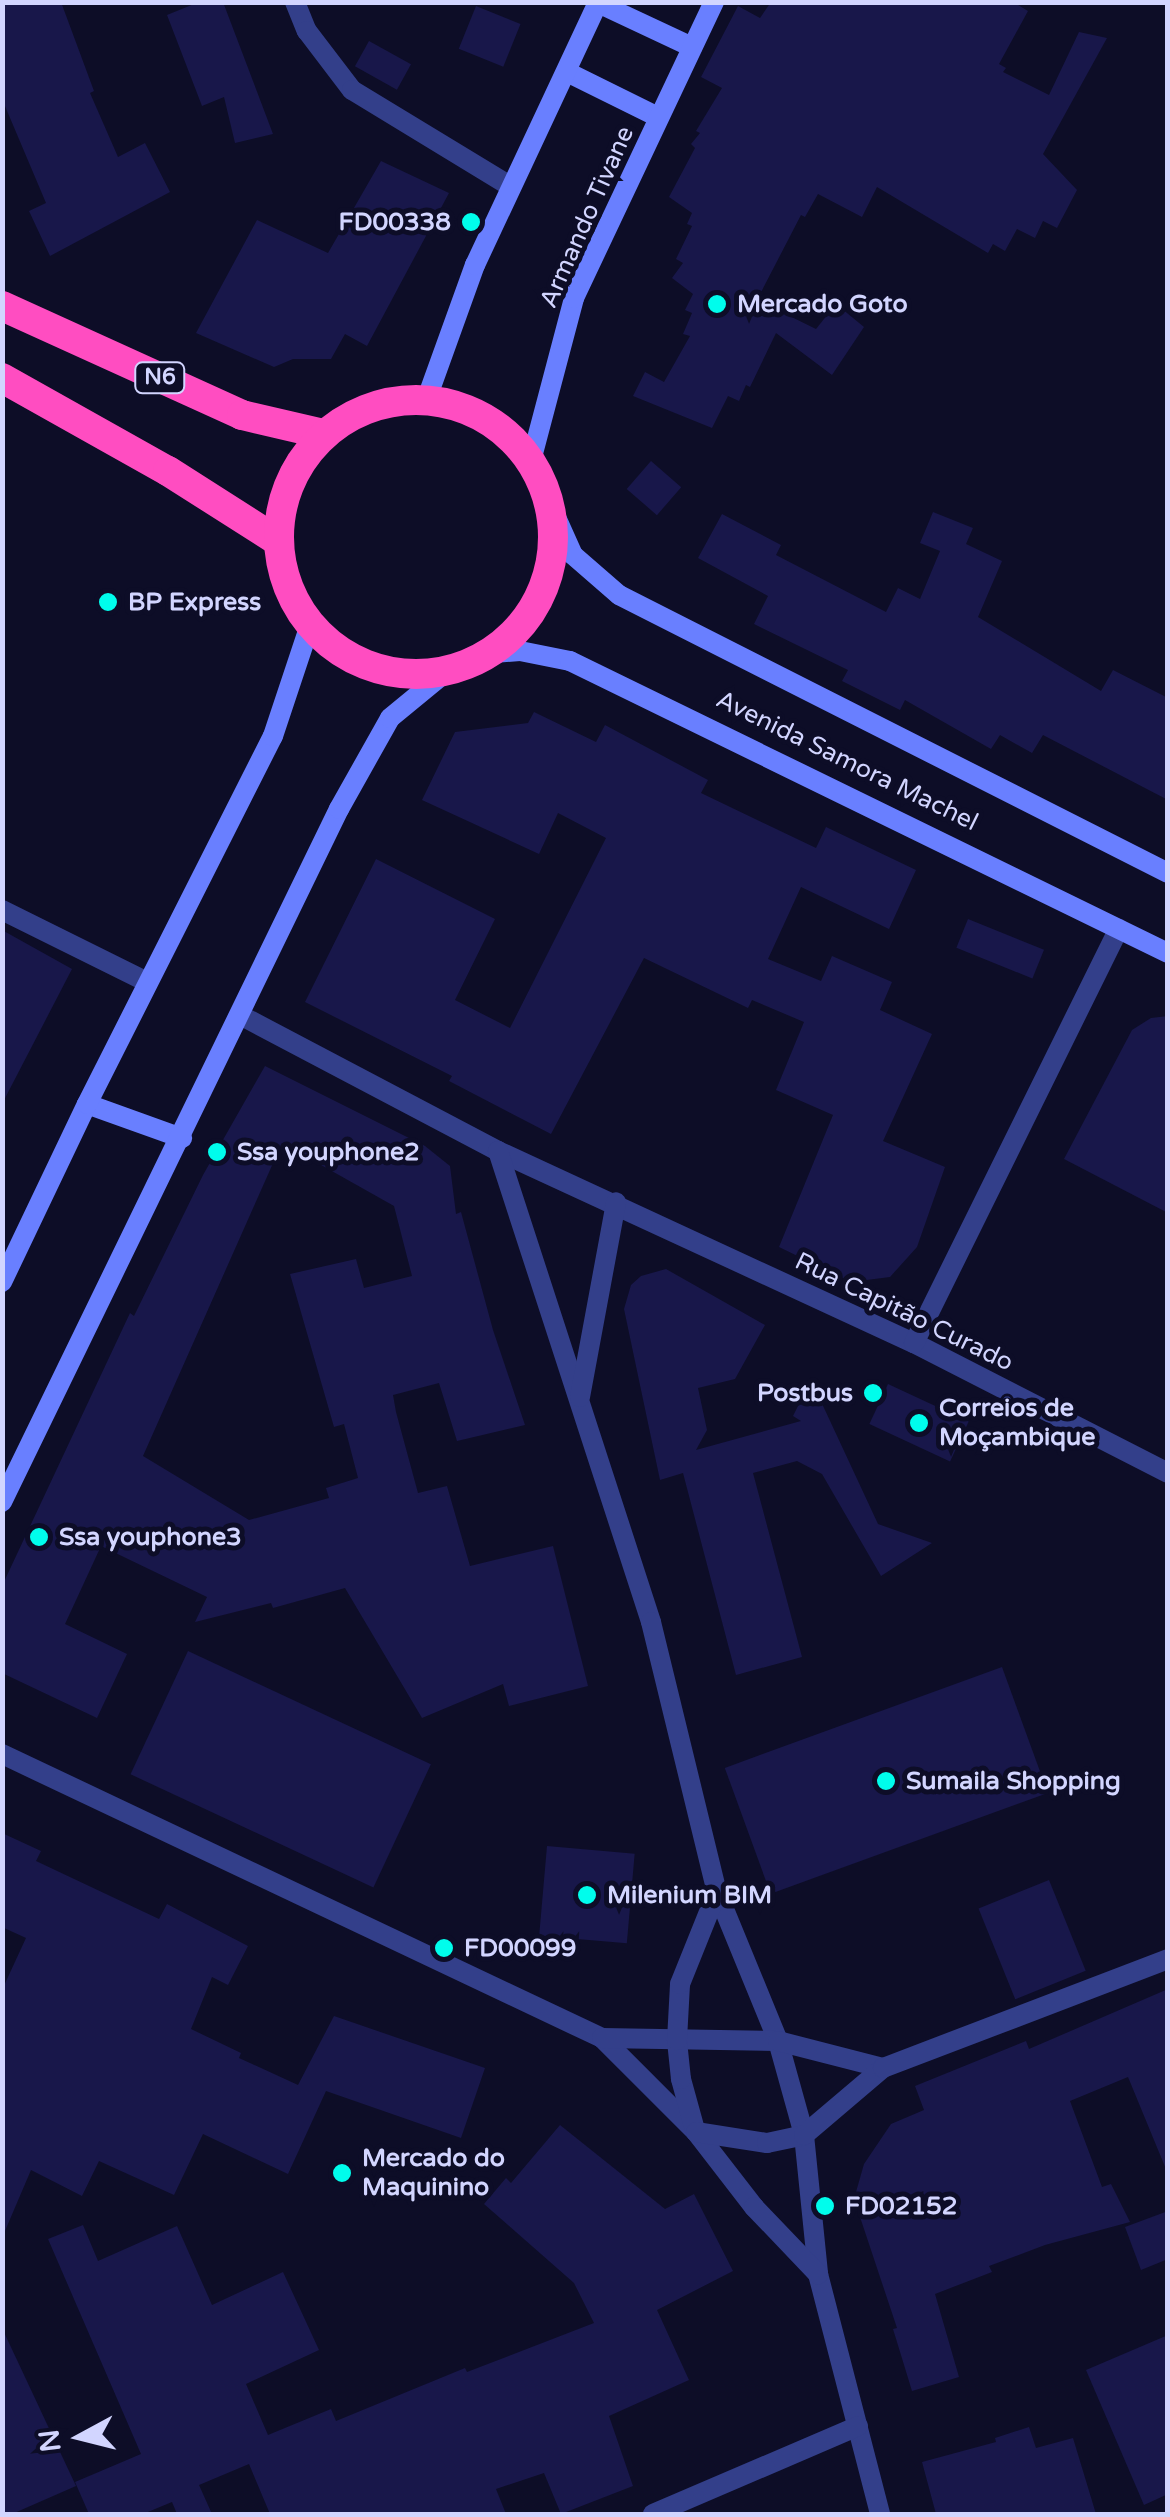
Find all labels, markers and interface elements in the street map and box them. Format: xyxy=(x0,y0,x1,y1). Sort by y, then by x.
street label: Armando Tivane xyxy=(534,122,640,312)
place label: FD00338 xyxy=(339,207,451,237)
marker: FD00338 xyxy=(460,211,482,233)
place label: Mercado Goto xyxy=(737,289,908,319)
marker: Mercado Goto xyxy=(706,293,728,315)
road number: N6 xyxy=(132,361,188,395)
place label: BP Express xyxy=(128,587,261,617)
marker: BP Express xyxy=(97,591,119,613)
street label: Avenida Samora Machel xyxy=(711,684,983,838)
place label: Ssa youphone2 xyxy=(237,1137,420,1167)
marker: Ssa youphone2 xyxy=(206,1141,228,1163)
street label: Rua Capitão Curado xyxy=(790,1246,1018,1378)
place label: Postbus xyxy=(757,1378,853,1408)
marker: Postbus xyxy=(862,1382,884,1404)
place label: Correios de Moçambique xyxy=(939,1394,1095,1453)
marker: Correios de Moçambique xyxy=(908,1412,930,1434)
place label: Ssa youphone3 xyxy=(59,1522,242,1552)
marker: Ssa youphone3 xyxy=(28,1526,50,1548)
place label: Sumaila Shopping xyxy=(906,1766,1121,1796)
marker: Sumaila Shopping xyxy=(875,1770,897,1792)
place label: Milenium BIM xyxy=(607,1880,772,1910)
marker: Milenium BIM xyxy=(576,1884,598,1906)
place label: FD00099 xyxy=(464,1933,576,1963)
marker: FD00099 xyxy=(433,1937,455,1959)
place label: Mercado do Maquinino xyxy=(362,2144,505,2203)
marker: Mercado do Maquinino xyxy=(331,2162,353,2184)
place label: FD02152 xyxy=(845,2191,957,2221)
marker: FD02152 xyxy=(814,2195,836,2217)
north arrow xyxy=(30,2387,130,2487)
text: N xyxy=(32,2427,68,2454)

